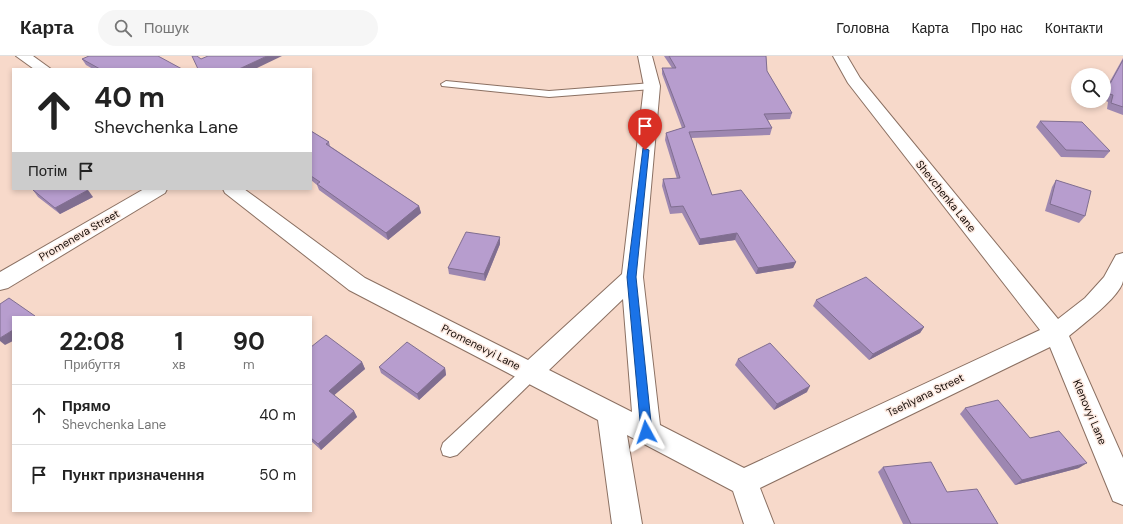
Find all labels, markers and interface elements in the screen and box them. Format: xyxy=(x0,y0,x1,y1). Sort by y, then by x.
search box xyxy=(98,10,378,46)
text: Карта xyxy=(20,15,74,40)
icon: search xyxy=(112,17,134,39)
text: Пошук xyxy=(144,18,189,38)
text: Головна xyxy=(836,19,889,37)
text: Карта xyxy=(911,19,949,37)
text: Про нас xyxy=(971,19,1023,37)
text: Контакти xyxy=(1045,19,1103,37)
map controls xyxy=(1071,68,1111,108)
button: search xyxy=(1071,68,1111,108)
text: 40 m xyxy=(94,79,165,116)
icon: ahead xyxy=(28,84,80,136)
pin xyxy=(628,109,662,150)
text: Shevchenka Lane xyxy=(94,115,238,139)
icon: arrive xyxy=(634,115,656,137)
street label: Shevchenka Lane xyxy=(913,157,979,235)
icon: arrive xyxy=(75,160,97,182)
text: Потім xyxy=(28,161,67,181)
street label: Promeneva Street xyxy=(36,206,122,264)
street label: Promenevyi Lane xyxy=(439,321,523,373)
text: 22:08 xyxy=(59,326,125,357)
text: 1 xyxy=(175,326,183,357)
text: 90 xyxy=(233,326,265,357)
text: Прибуття xyxy=(64,356,120,373)
text: хв xyxy=(172,356,186,373)
text: m xyxy=(243,356,255,373)
street label: Tsehlyana Street xyxy=(884,370,966,420)
street label: Klenovyi Lane xyxy=(1070,377,1110,447)
text: Прямо xyxy=(62,396,111,416)
icon: ahead xyxy=(28,404,50,426)
text: 40 m xyxy=(259,405,296,425)
position arrow xyxy=(625,411,667,453)
text: Shevchenka Lane xyxy=(62,416,166,433)
icon: arrive xyxy=(28,464,50,486)
text: Пункт призначення xyxy=(62,465,204,485)
text: 50 m xyxy=(259,465,296,485)

